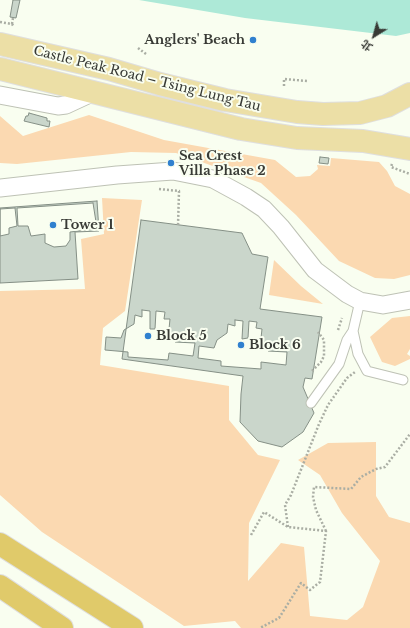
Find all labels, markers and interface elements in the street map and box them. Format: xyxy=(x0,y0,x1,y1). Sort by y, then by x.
north arrow xyxy=(354,16,394,56)
place label: Anglers' Beach xyxy=(144,32,245,48)
marker: Anglers' Beach xyxy=(248,35,258,45)
text: 北 xyxy=(358,37,375,54)
street label: Castle Peak Road – Tsing Lung Tau xyxy=(32,43,262,115)
place label: Sea Crest Villa Phase 2 xyxy=(179,148,266,179)
marker: Sea Crest Villa Phase 2 xyxy=(166,158,176,168)
place label: Tower 1 xyxy=(61,217,114,233)
marker: Tower 1 xyxy=(48,220,58,230)
place label: Block 5 xyxy=(156,328,207,344)
marker: Block 5 xyxy=(143,331,153,341)
place label: Block 6 xyxy=(249,337,301,353)
marker: Block 6 xyxy=(236,340,246,350)

